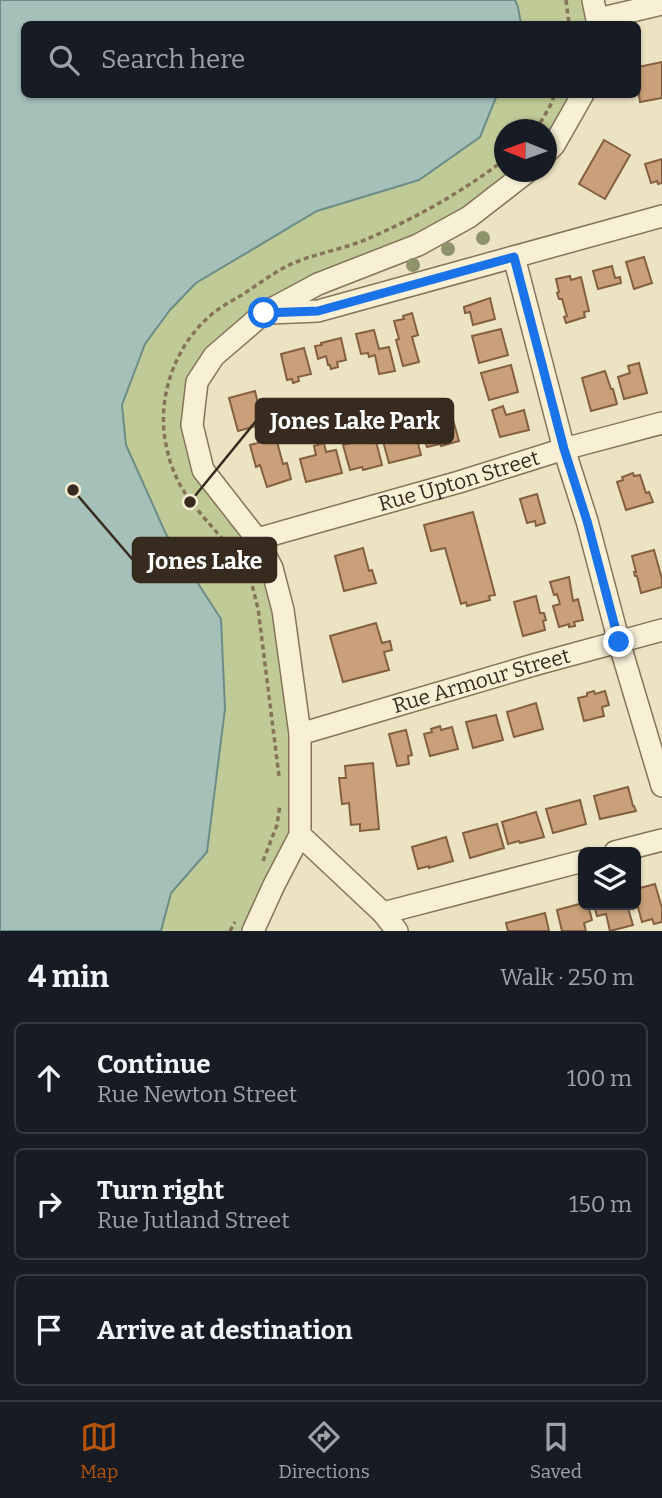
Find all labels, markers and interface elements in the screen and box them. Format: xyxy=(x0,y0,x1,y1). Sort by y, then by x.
search box xyxy=(21,21,641,98)
icon: search xyxy=(45,41,83,79)
text: Search here xyxy=(101,44,245,75)
north arrow xyxy=(494,119,557,182)
route start xyxy=(248,297,279,328)
callout: Jones Lake Park xyxy=(256,399,453,443)
text: Jones Lake Park xyxy=(268,407,440,435)
street label: Rue Upton Street xyxy=(375,444,543,517)
callout: Jones Lake xyxy=(133,538,276,582)
text: Jones Lake xyxy=(146,547,262,575)
route end xyxy=(603,626,634,657)
street label: Rue Armour Street xyxy=(389,643,573,719)
map controls xyxy=(578,847,641,910)
button: layers xyxy=(578,847,641,910)
text: 4 min xyxy=(28,959,109,995)
text: Walk · 250 m xyxy=(500,963,634,991)
text: Continue xyxy=(97,1049,211,1080)
icon: ahead xyxy=(30,1059,68,1097)
text: 100 m xyxy=(567,1064,632,1092)
text: Rue Newton Street xyxy=(97,1080,297,1108)
text: Turn right xyxy=(97,1175,224,1206)
icon: right xyxy=(30,1185,68,1223)
text: 150 m xyxy=(569,1190,632,1218)
text: Rue Jutland Street xyxy=(97,1206,290,1234)
icon: arrive xyxy=(30,1311,68,1349)
text: Arrive at destination xyxy=(97,1315,352,1346)
tab: Map xyxy=(80,1418,118,1483)
tab: Directions xyxy=(278,1418,370,1483)
tab: Saved xyxy=(530,1418,582,1483)

